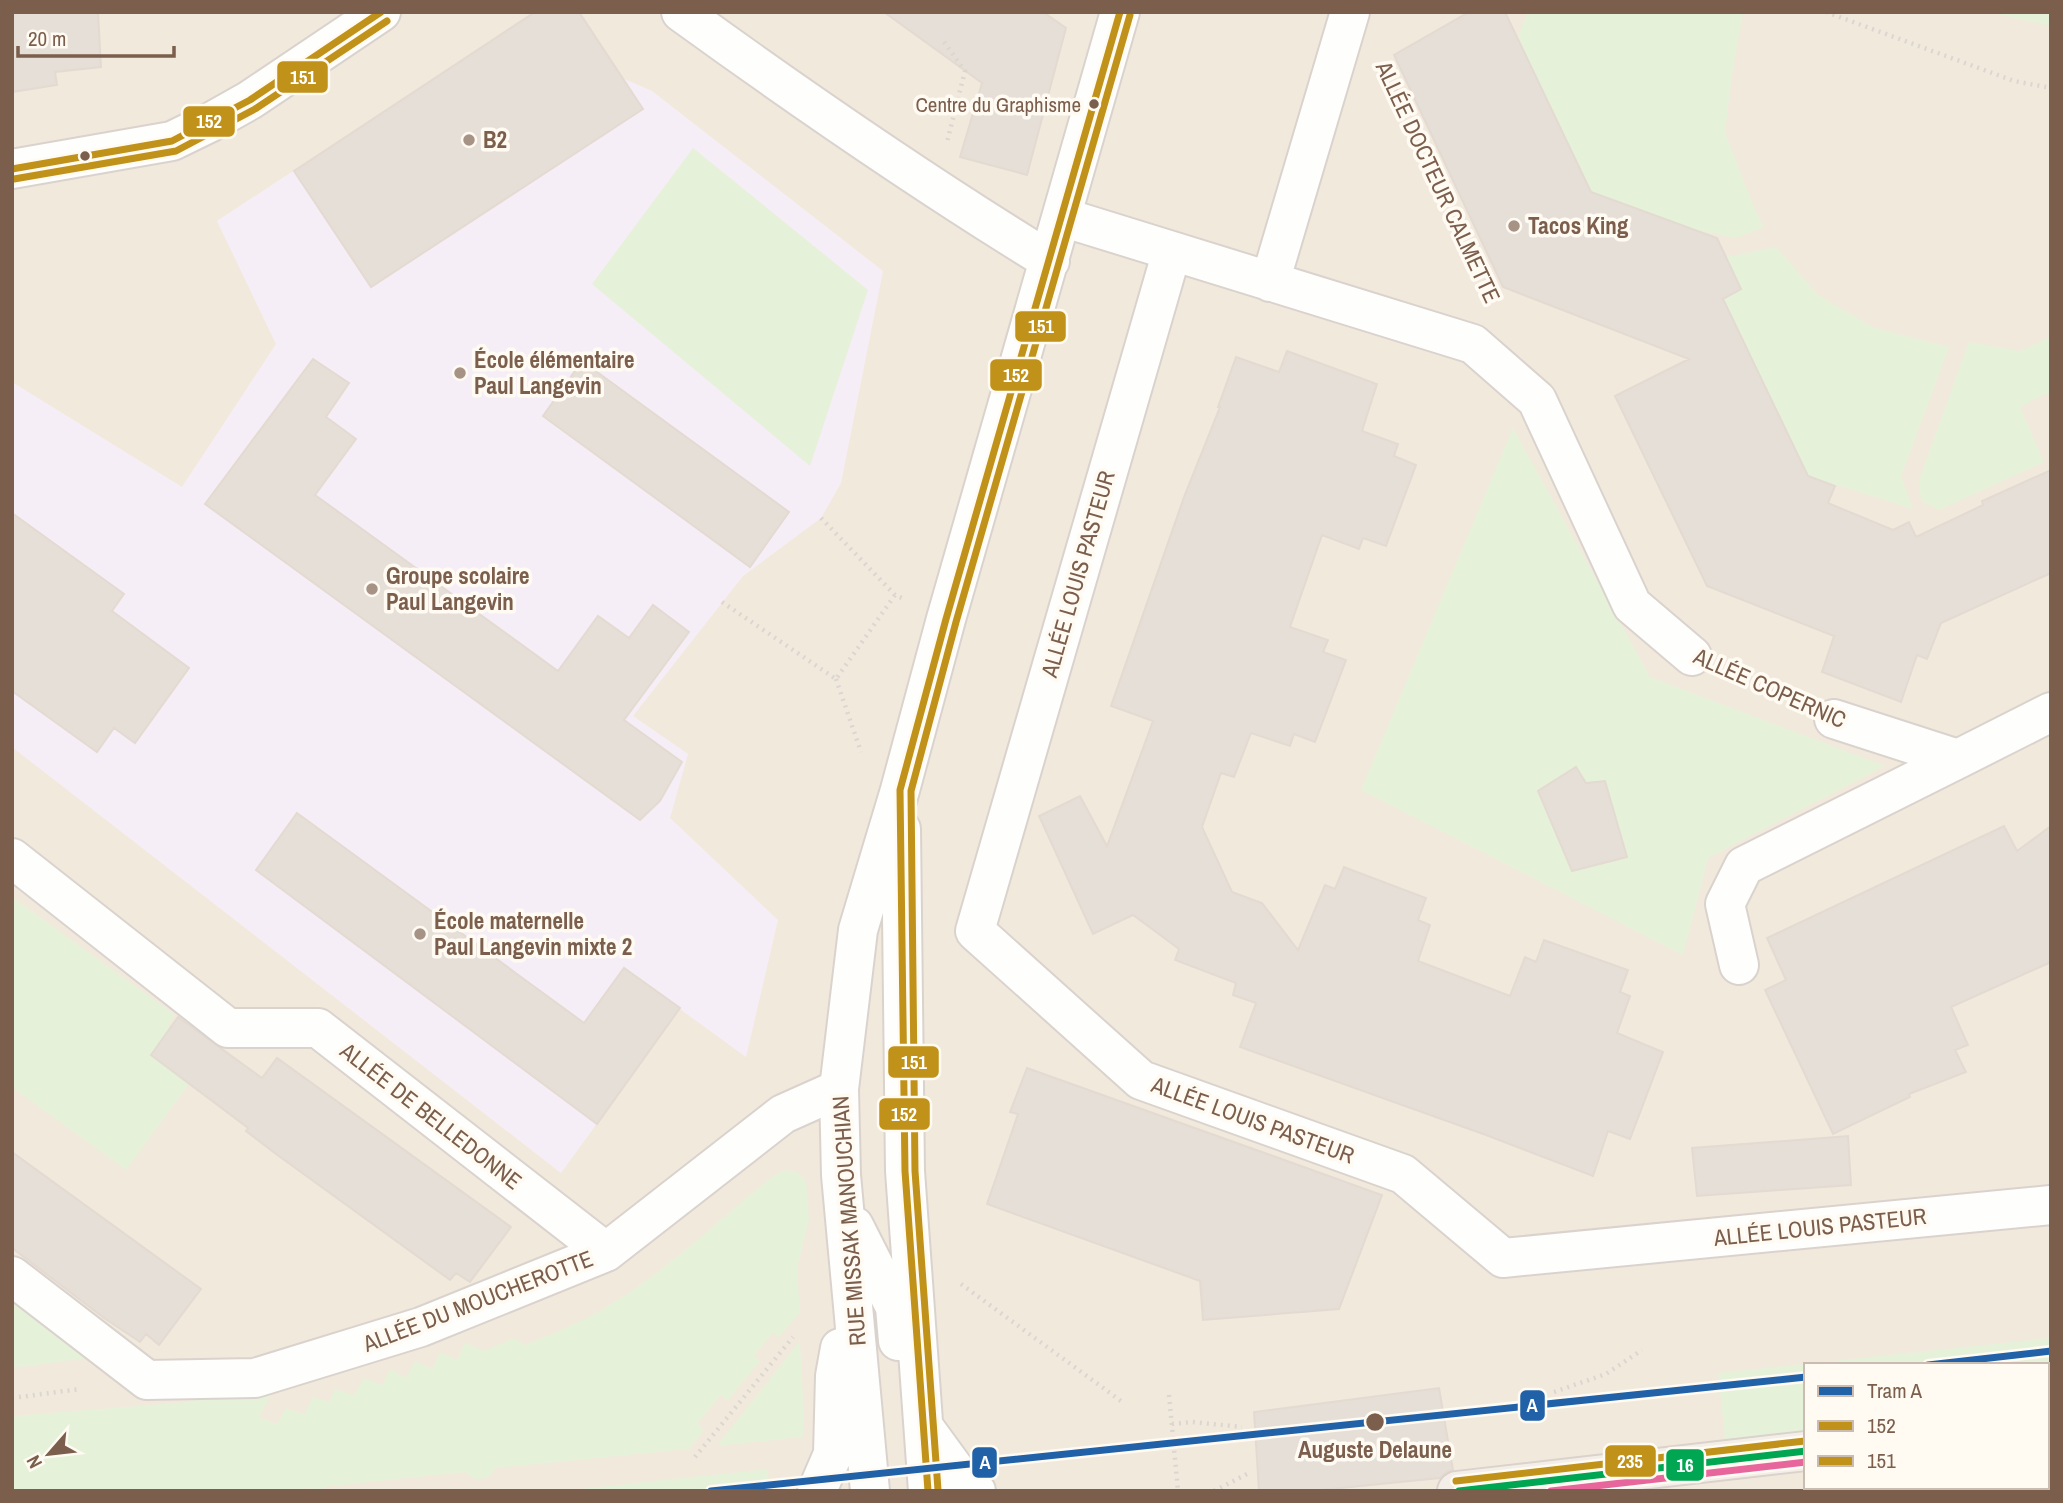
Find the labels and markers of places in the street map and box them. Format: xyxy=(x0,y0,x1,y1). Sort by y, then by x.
place label: Centre du Graphisme xyxy=(915,90,1081,119)
marker: Centre du Graphisme xyxy=(1087,97,1101,111)
place label: B2 xyxy=(483,124,507,155)
marker: B2 xyxy=(461,132,477,148)
unlabelled marker xyxy=(78,149,92,163)
place label: Tacos King xyxy=(1528,210,1629,241)
marker: Tacos King xyxy=(1506,218,1522,234)
place label: École élémentaire Paul Langevin xyxy=(474,344,634,401)
marker: École élémentaire Paul Langevin xyxy=(452,365,468,381)
place label: Groupe scolaire Paul Langevin xyxy=(386,560,530,617)
marker: Groupe scolaire Paul Langevin xyxy=(364,581,380,597)
place label: École maternelle Paul Langevin mixte 2 xyxy=(434,905,632,962)
marker: École maternelle Paul Langevin mixte 2 xyxy=(412,926,428,942)
marker: Auguste Delaune xyxy=(1364,1411,1386,1433)
place label: Auguste Delaune xyxy=(1298,1434,1452,1465)

